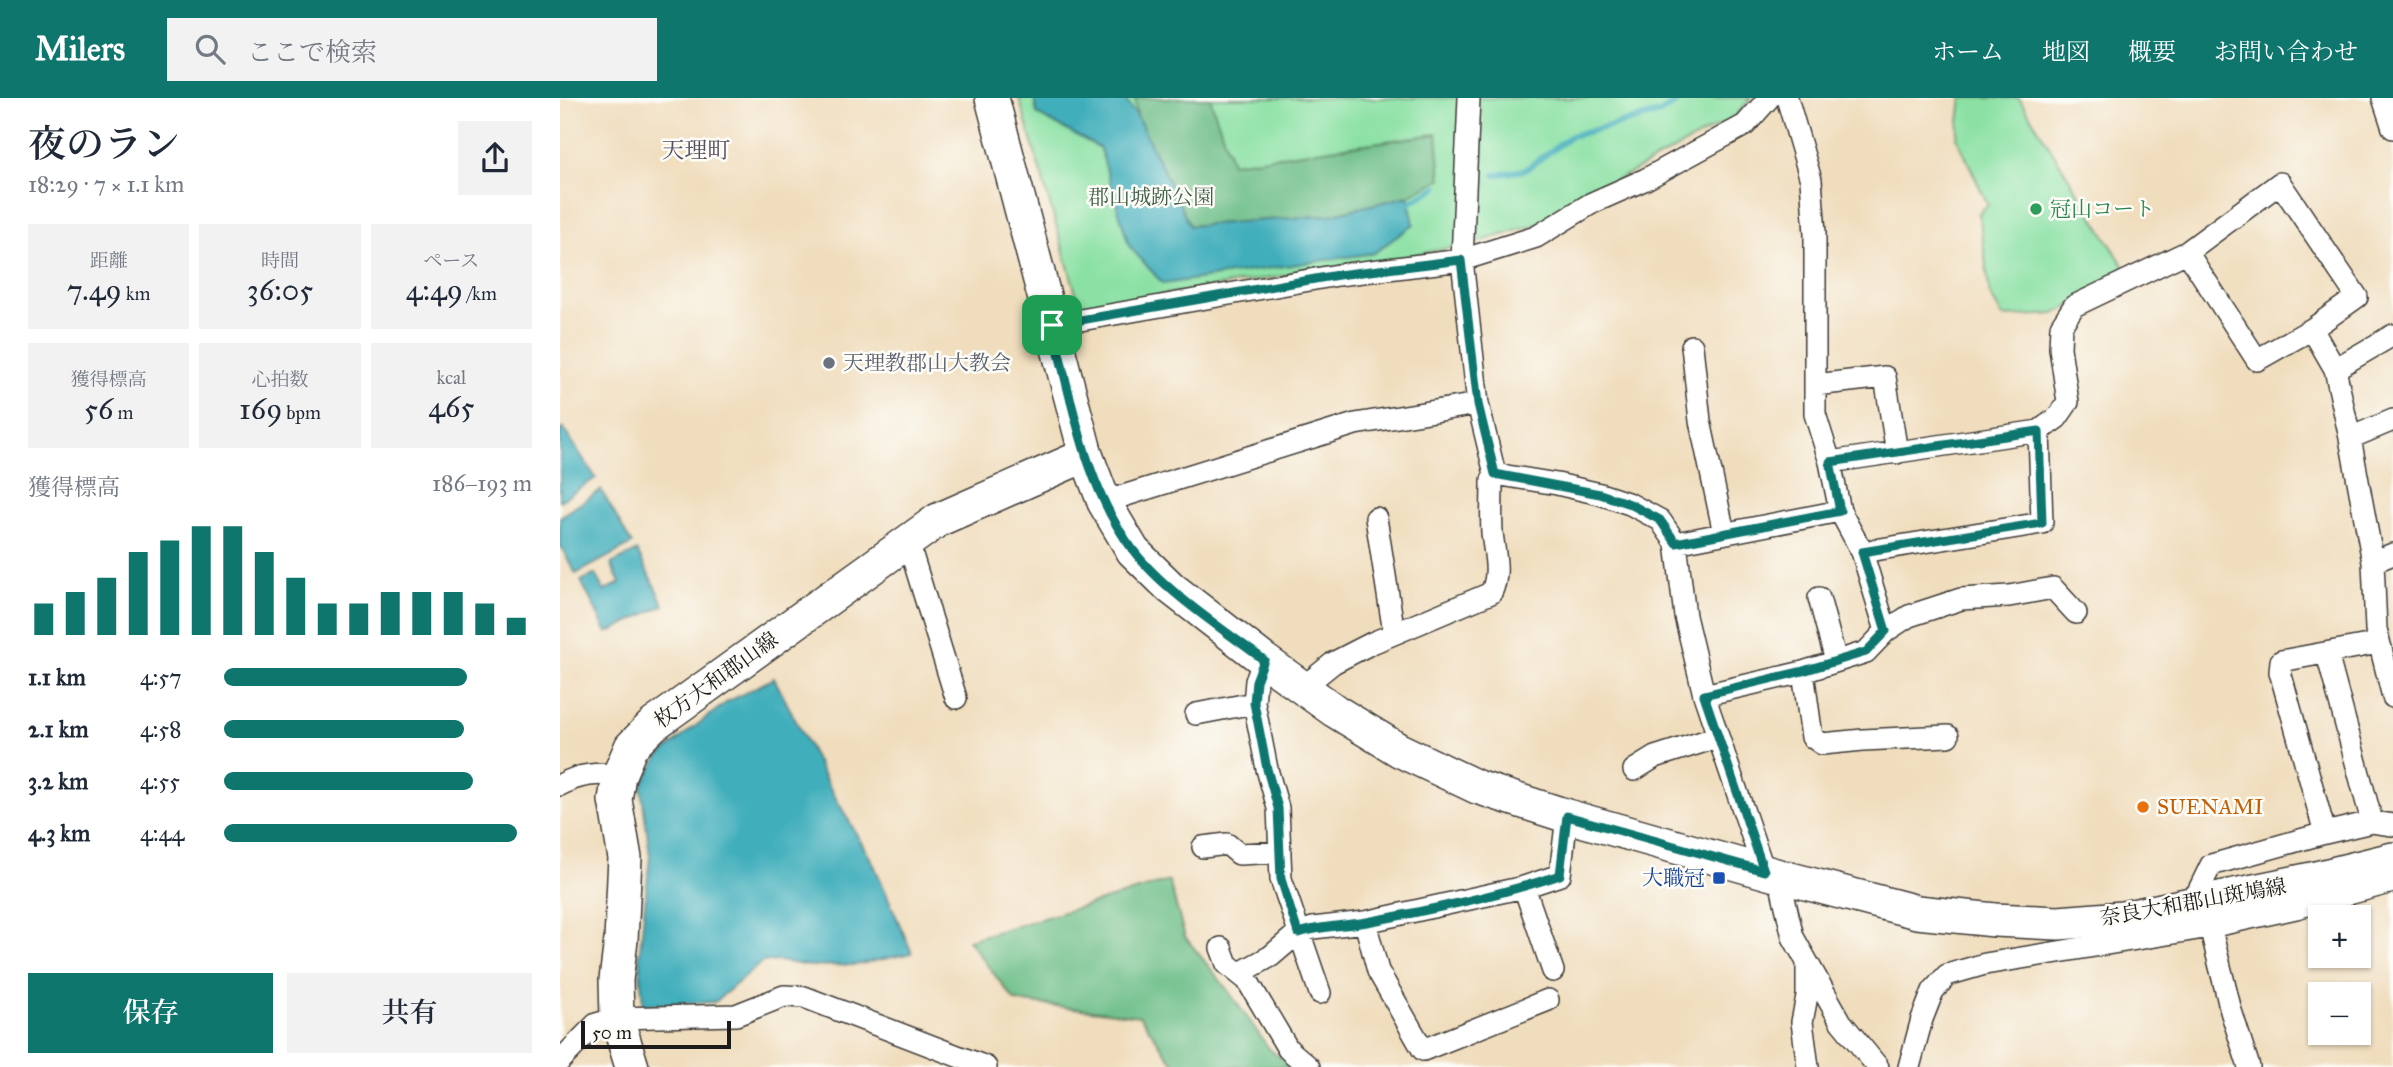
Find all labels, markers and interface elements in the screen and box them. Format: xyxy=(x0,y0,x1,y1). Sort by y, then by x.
search box xyxy=(167,18,657,81)
text: Milers xyxy=(35,29,125,69)
icon: search xyxy=(191,30,229,68)
text: ここで検索 xyxy=(247,36,377,68)
text: ホーム xyxy=(1932,37,2004,67)
text: 地図 xyxy=(2042,37,2090,67)
text: 概要 xyxy=(2128,37,2176,67)
text: お問い合わせ xyxy=(2214,37,2358,67)
text: 夜のラン xyxy=(28,121,180,167)
button: share xyxy=(458,121,532,195)
district label: 天理町 xyxy=(662,136,731,164)
text: 18:29 · 7 × 1.1 km xyxy=(28,170,184,198)
park label: 郡山城跡公園 xyxy=(1088,184,1214,210)
place label: 冠山コート xyxy=(2050,196,2155,222)
marker: 冠山コート xyxy=(2028,201,2044,217)
text: 距離 xyxy=(90,249,128,272)
text: 時間 xyxy=(261,249,299,272)
text: ペース xyxy=(423,249,479,272)
text: 7.49 xyxy=(67,272,122,308)
text: 36:05 xyxy=(247,272,313,308)
text: 4:49 xyxy=(406,272,463,308)
text: km xyxy=(122,282,151,305)
text: /km xyxy=(463,282,497,305)
pin xyxy=(1022,295,1082,355)
icon: arrive xyxy=(1033,306,1071,344)
place label: 天理教郡山大教会 xyxy=(843,350,1011,376)
marker: 天理教郡山大教会 xyxy=(821,355,837,371)
text: kcal xyxy=(436,366,466,389)
text: 獲得標高 xyxy=(71,368,147,391)
text: 心拍数 xyxy=(251,368,309,391)
text: 465 xyxy=(428,389,474,425)
text: 56 xyxy=(84,391,113,427)
text: 169 xyxy=(239,391,282,427)
text: m xyxy=(113,401,133,424)
text: bpm xyxy=(282,401,321,424)
text: 186–193 m xyxy=(432,469,532,497)
text: 獲得標高 xyxy=(28,473,120,501)
street label: 枚方大和郡山線 xyxy=(649,626,783,734)
text: 1.1 km xyxy=(28,663,86,691)
text: 4:57 xyxy=(140,663,182,691)
text: 2.1 km xyxy=(28,715,89,743)
text: 4:58 xyxy=(140,715,182,743)
text: 3.2 km xyxy=(28,767,88,795)
text: 4:55 xyxy=(140,767,180,795)
place label: SUENAMI xyxy=(2157,794,2263,820)
marker: SUENAMI xyxy=(2135,799,2151,815)
text: 4.3 km xyxy=(28,819,90,847)
text: 4:44 xyxy=(140,819,184,847)
place label: 大職冠 xyxy=(1642,865,1705,891)
marker: 大職冠 xyxy=(1711,870,1727,886)
street label: 奈良大和郡山斑鳩線 xyxy=(2098,873,2288,931)
map controls xyxy=(2308,905,2371,1045)
button: + xyxy=(2308,905,2371,968)
button: 保存 xyxy=(28,973,273,1053)
button: 共有 xyxy=(287,973,532,1053)
button: − xyxy=(2308,982,2371,1045)
scale bar xyxy=(581,1018,732,1050)
text: 50 m xyxy=(592,1021,632,1044)

